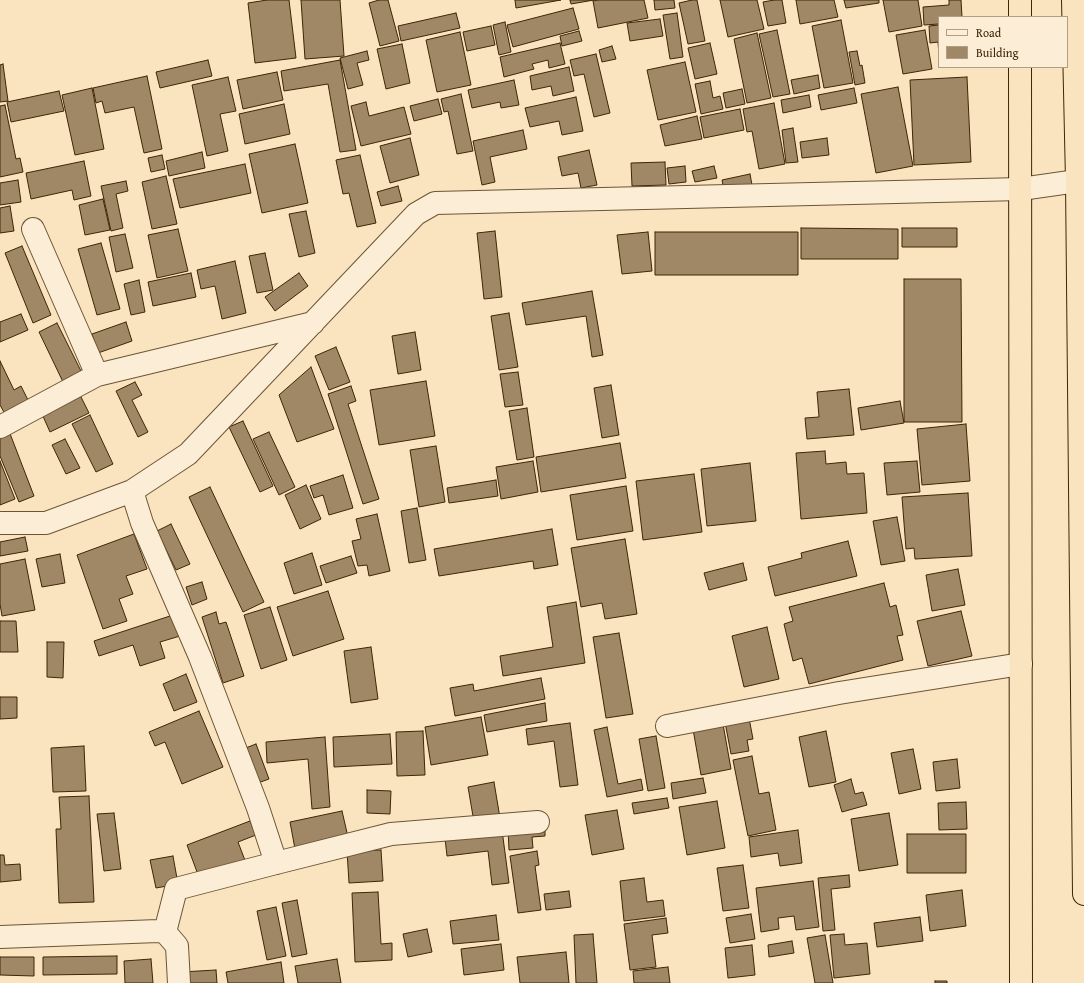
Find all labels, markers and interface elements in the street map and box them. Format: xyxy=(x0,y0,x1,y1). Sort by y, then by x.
legend xyxy=(938,16,1068,68)
text: Road xyxy=(976,24,1001,41)
text: Building xyxy=(976,44,1019,61)

